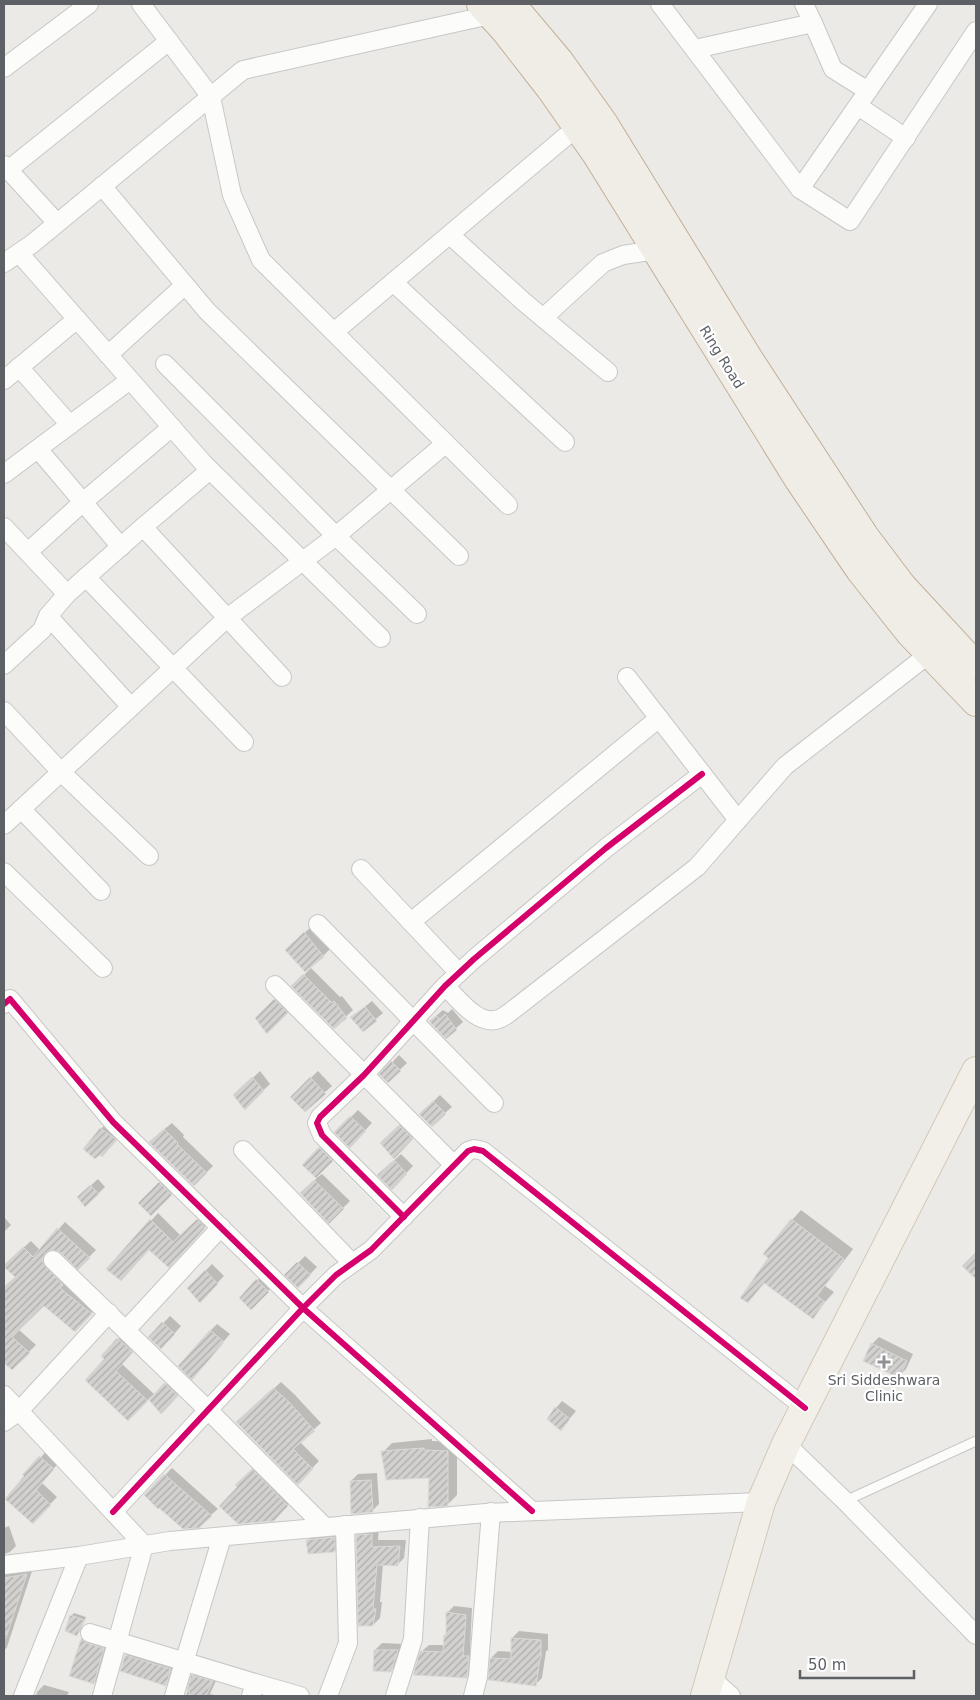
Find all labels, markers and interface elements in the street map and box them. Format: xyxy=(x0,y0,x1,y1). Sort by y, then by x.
street label: Ring Road xyxy=(696,323,748,391)
marker: Sri Siddeshwara Clinic xyxy=(877,1355,891,1369)
place label: Sri Siddeshwara Clinic xyxy=(828,1372,940,1404)
scale bar xyxy=(800,1648,914,1680)
text: 50 m xyxy=(808,1656,846,1674)

